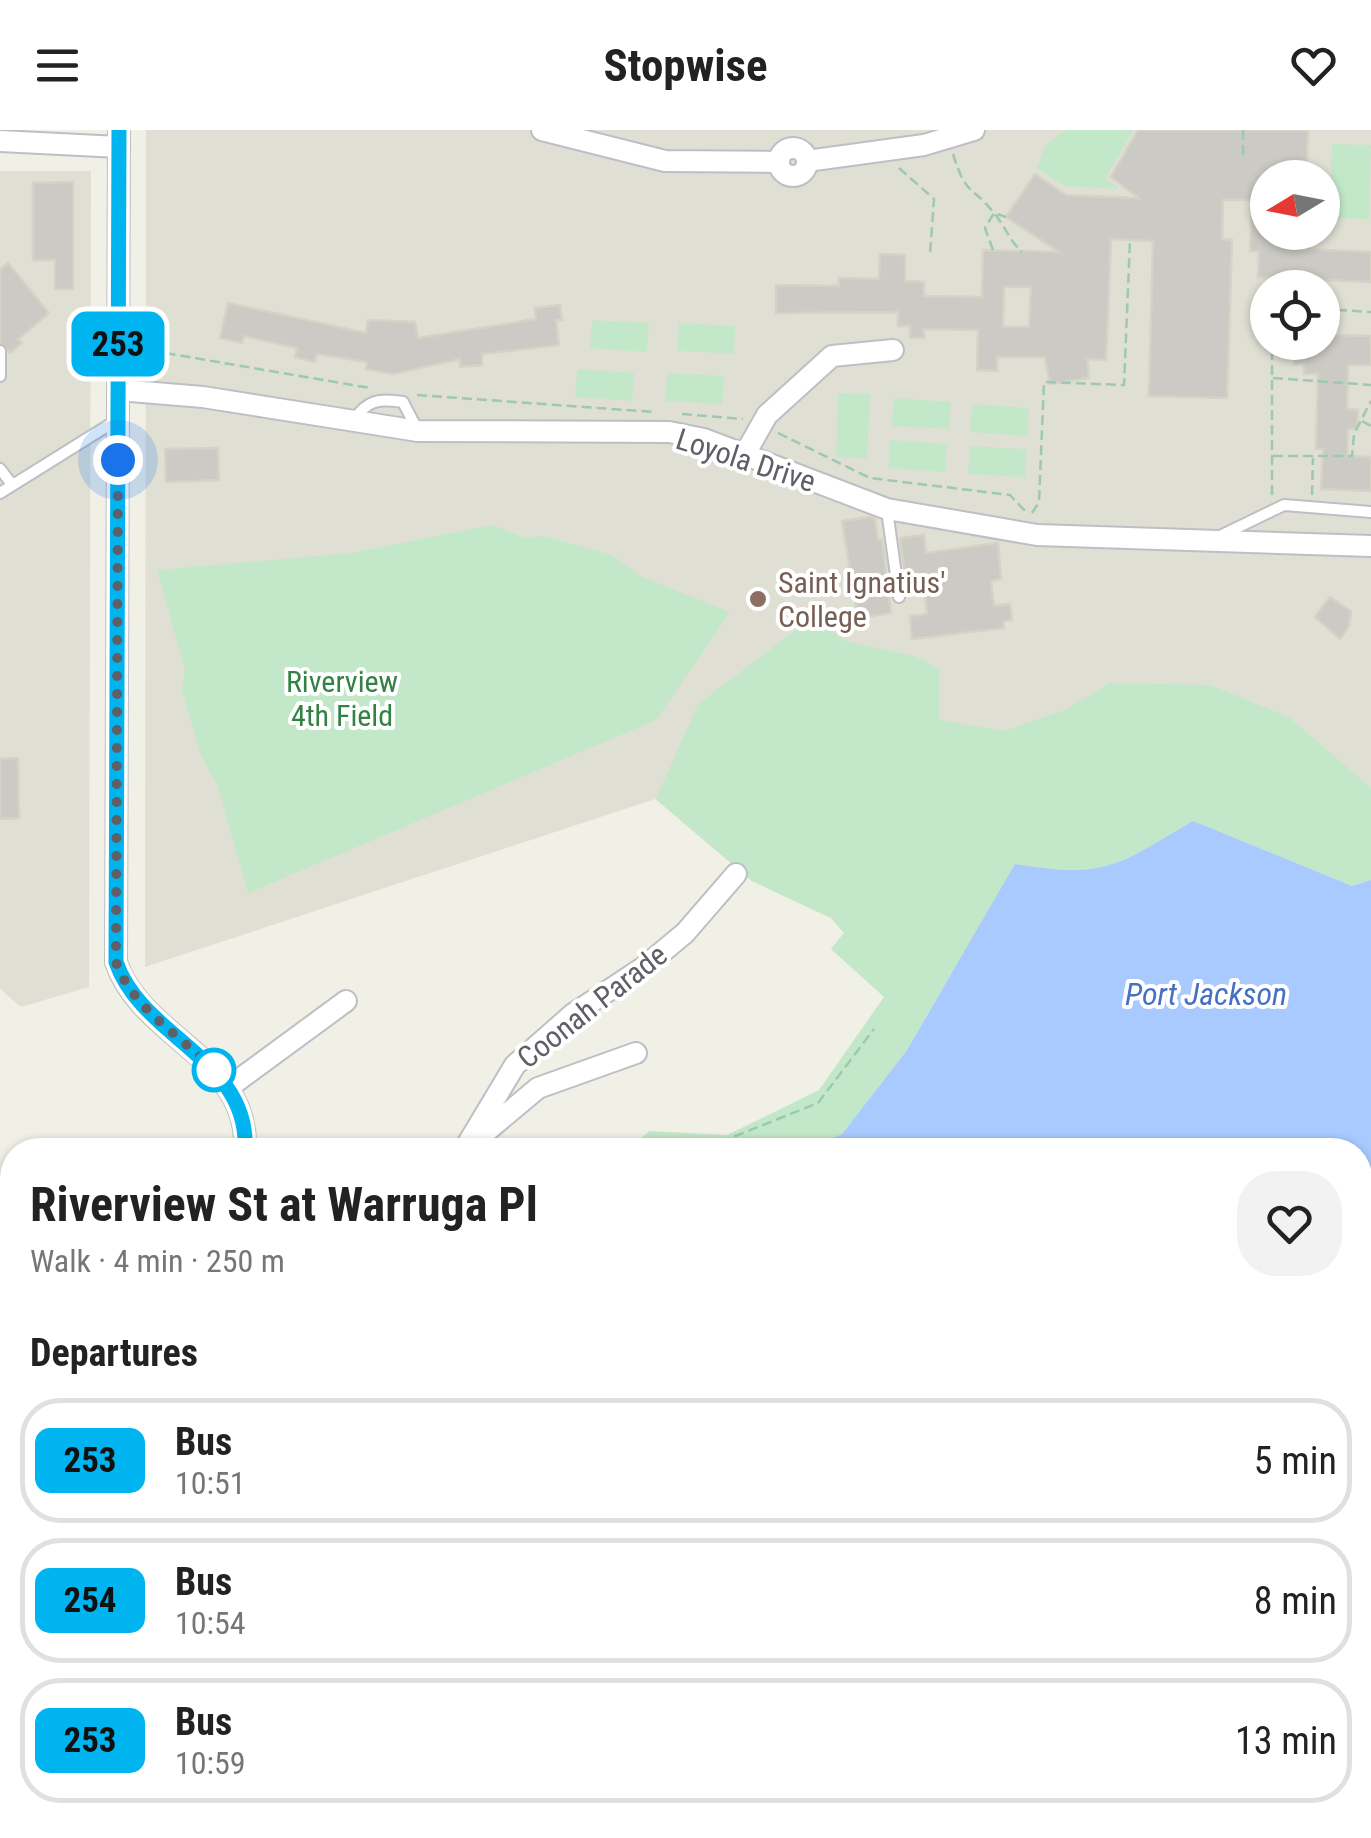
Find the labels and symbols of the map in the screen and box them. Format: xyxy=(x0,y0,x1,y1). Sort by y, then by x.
north arrow xyxy=(1250,160,1340,250)
line badge: 253 xyxy=(61,312,176,376)
street label: Loyola Drive xyxy=(672,421,820,499)
your location xyxy=(93,435,143,485)
place label: Saint Ignatius' College xyxy=(778,565,946,634)
marker: Saint Ignatius' College xyxy=(747,588,769,610)
park label: Riverview 4th Field xyxy=(286,664,398,733)
street label: Coonah Parade xyxy=(510,937,674,1075)
water label: Port Jackson xyxy=(1125,975,1287,1013)
unlabelled marker xyxy=(193,1049,235,1091)

